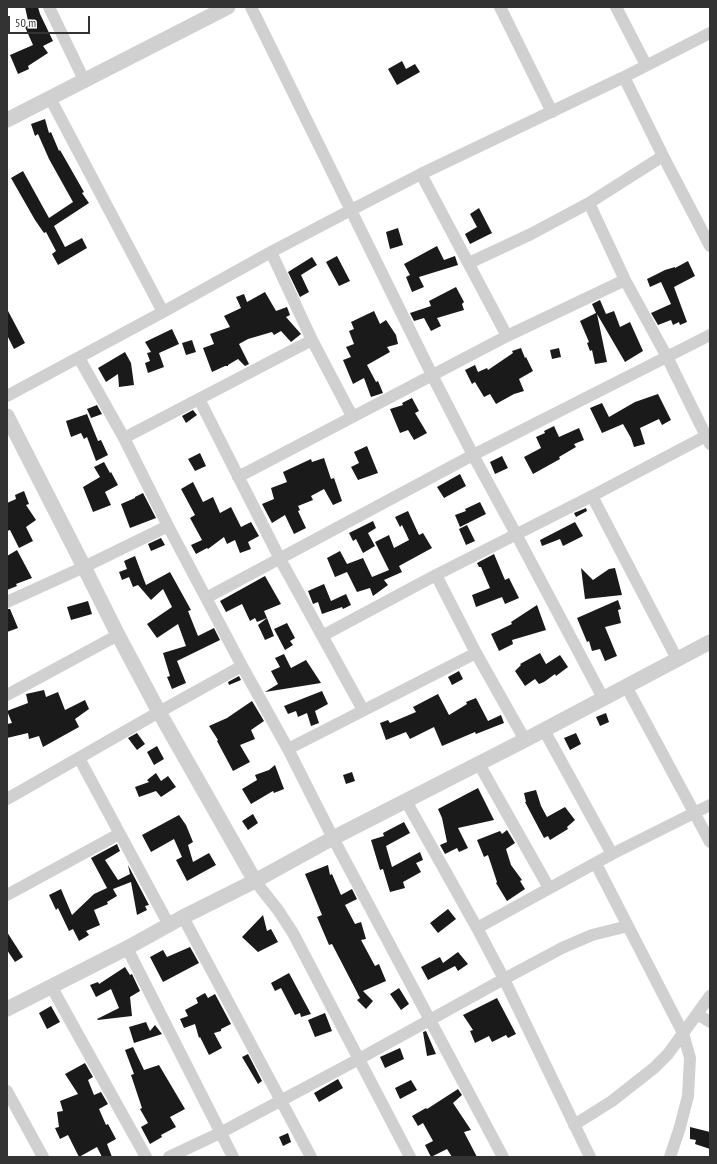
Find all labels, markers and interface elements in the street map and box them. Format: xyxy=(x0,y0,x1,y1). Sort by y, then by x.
scale bar xyxy=(10,8,92,34)
text: 50 m xyxy=(15,15,36,30)

